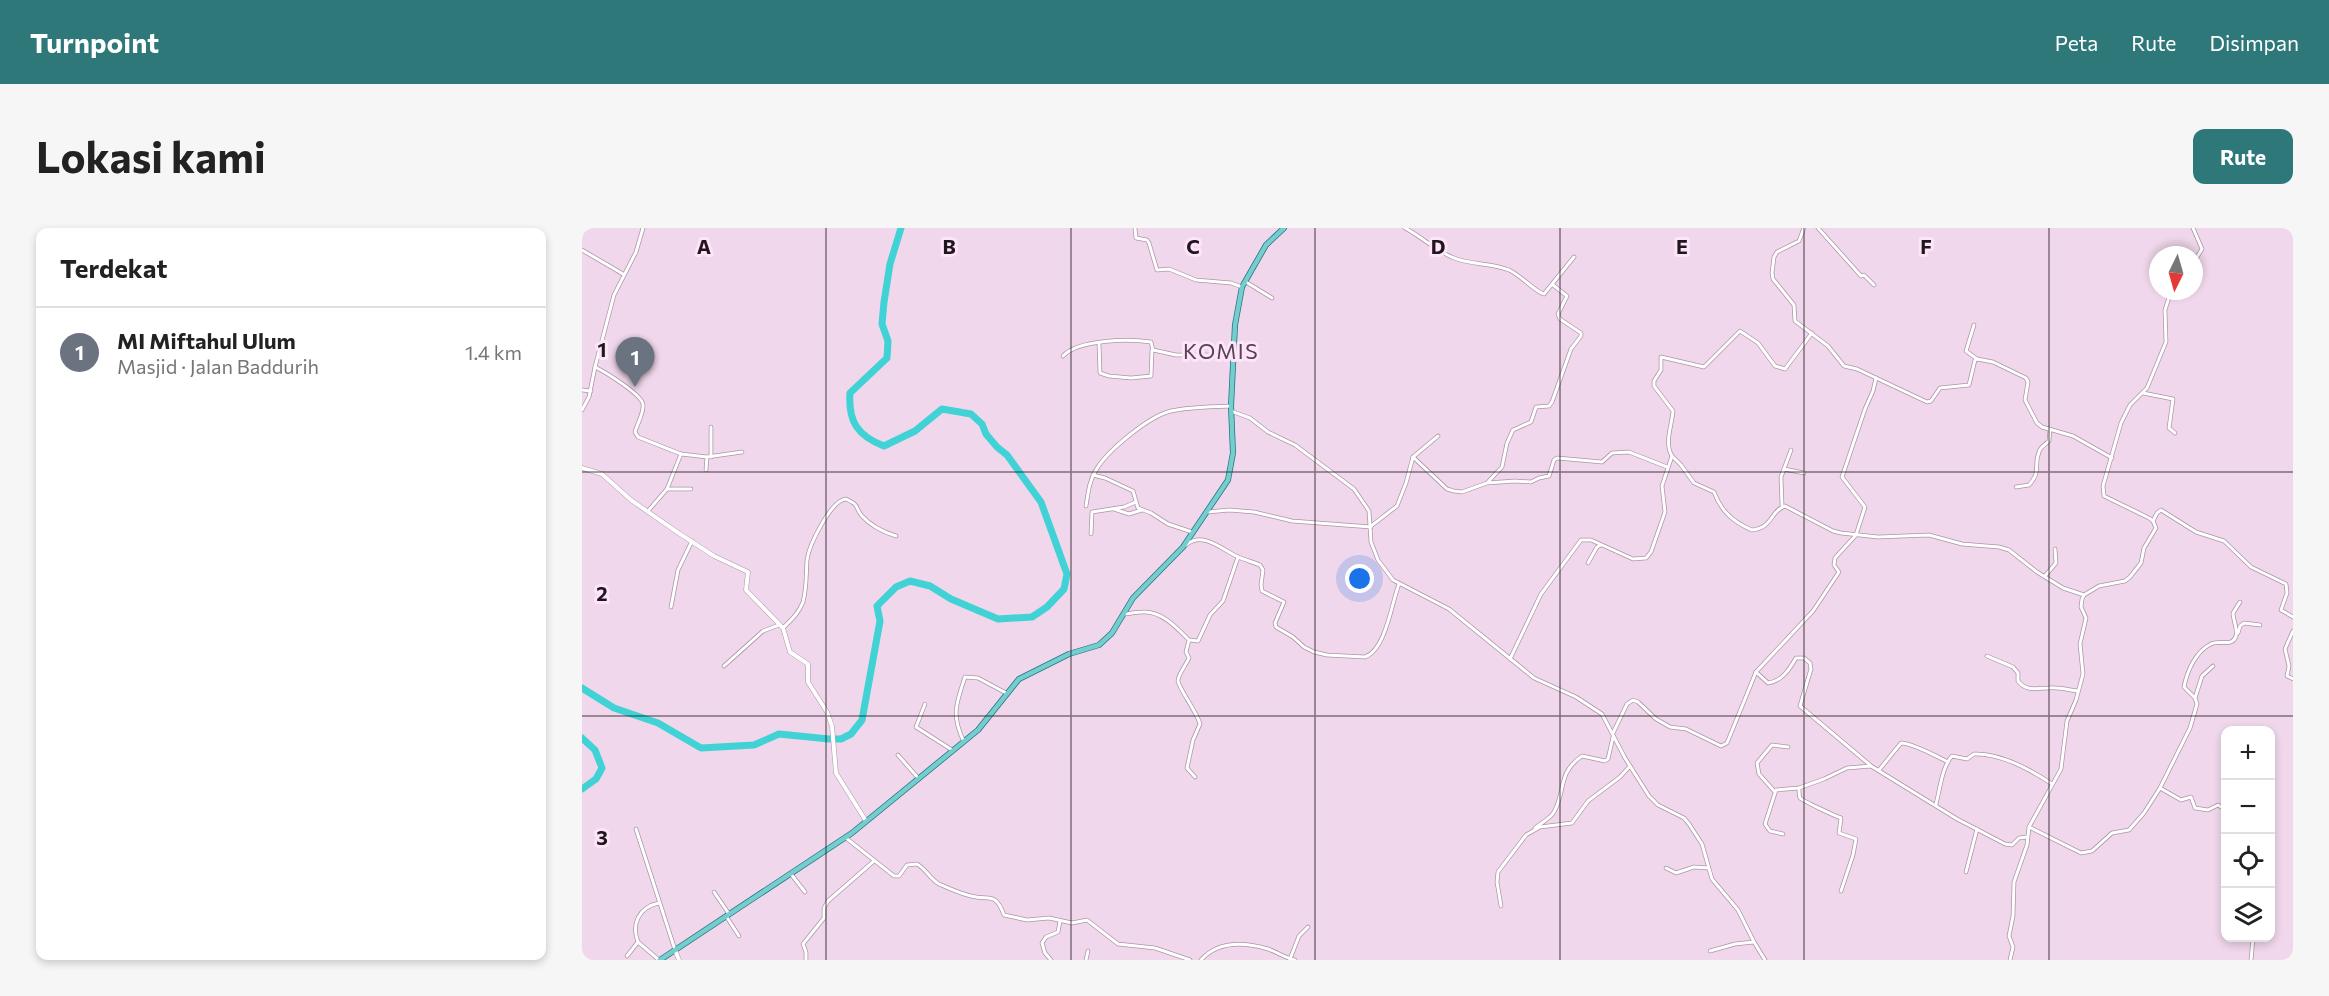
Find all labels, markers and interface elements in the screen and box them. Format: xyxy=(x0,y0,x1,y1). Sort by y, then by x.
text: Turnpoint xyxy=(30,25,159,59)
text: Peta xyxy=(2055,30,2098,55)
text: Rute xyxy=(2131,30,2176,55)
text: Disimpan xyxy=(2209,30,2299,55)
button: Rute xyxy=(2193,129,2293,184)
text: Lokasi kami xyxy=(36,130,266,182)
text: A xyxy=(697,234,711,258)
text: B xyxy=(942,234,956,258)
text: C xyxy=(1186,234,1200,258)
text: D xyxy=(1431,234,1445,258)
text: E xyxy=(1676,234,1688,258)
text: F xyxy=(1920,234,1932,258)
north arrow xyxy=(2149,246,2203,300)
text: Terdekat xyxy=(60,252,167,283)
text: MI Miftahul Ulum xyxy=(117,327,296,354)
text: 1 xyxy=(597,337,607,361)
pin: 1 xyxy=(616,338,654,387)
district label: KOMIS xyxy=(1183,338,1259,363)
text: 1 xyxy=(75,340,84,364)
text: 1.4 km xyxy=(465,340,522,364)
text: Masjid · Jalan Baddurih xyxy=(117,354,319,378)
your location xyxy=(1345,564,1374,593)
text: 2 xyxy=(596,581,608,605)
map controls xyxy=(2221,726,2275,942)
button: + xyxy=(2221,726,2275,780)
button: − xyxy=(2221,780,2275,834)
text: 3 xyxy=(596,825,608,849)
button: locate xyxy=(2221,834,2275,888)
button: layers xyxy=(2221,888,2275,942)

